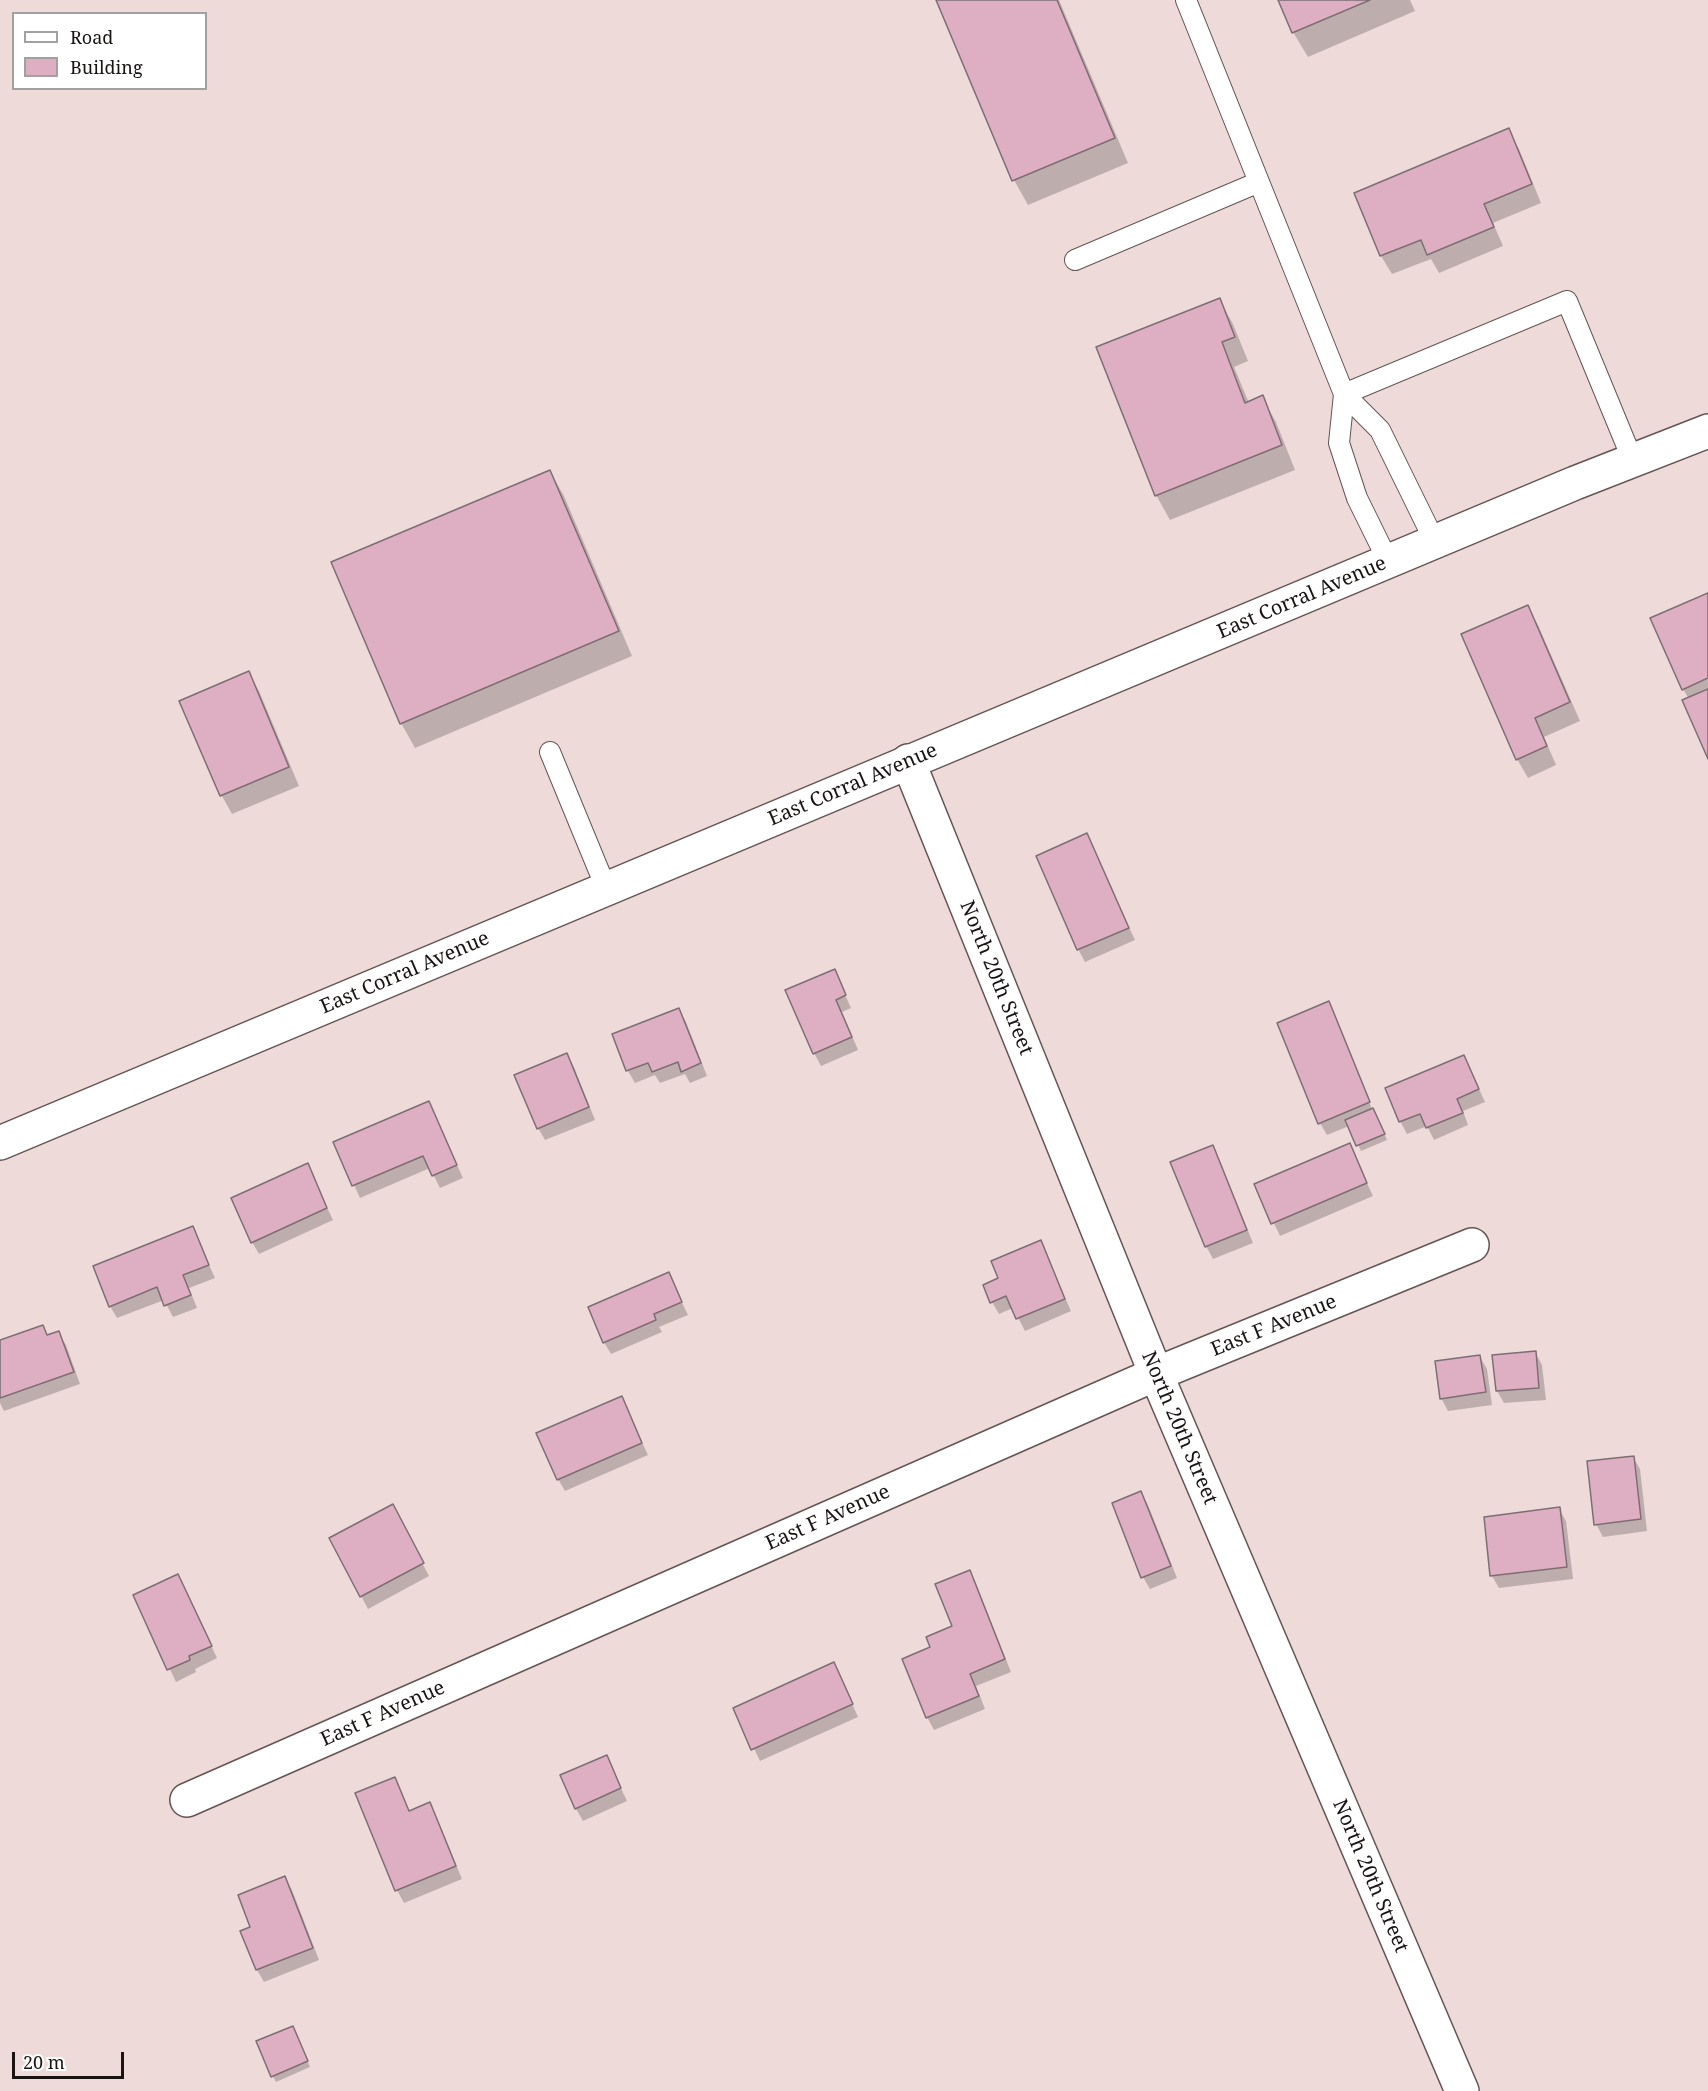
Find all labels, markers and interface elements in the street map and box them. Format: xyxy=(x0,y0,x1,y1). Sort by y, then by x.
legend xyxy=(12,12,207,90)
text: Road xyxy=(70,25,113,49)
text: Building xyxy=(70,55,143,79)
street label: East Corral Avenue xyxy=(1214,552,1390,644)
street label: East Corral Avenue xyxy=(765,739,941,831)
street label: North 20th Street xyxy=(954,897,1038,1059)
street label: East Corral Avenue xyxy=(317,927,493,1019)
street label: East F Avenue xyxy=(1208,1290,1340,1362)
street label: North 20th Street xyxy=(1136,1348,1222,1508)
street label: East F Avenue xyxy=(762,1480,894,1556)
street label: East F Avenue xyxy=(317,1676,449,1752)
street label: North 20th Street xyxy=(1327,1796,1413,1956)
scale bar xyxy=(15,2040,128,2078)
text: 20 m xyxy=(23,2050,65,2074)

